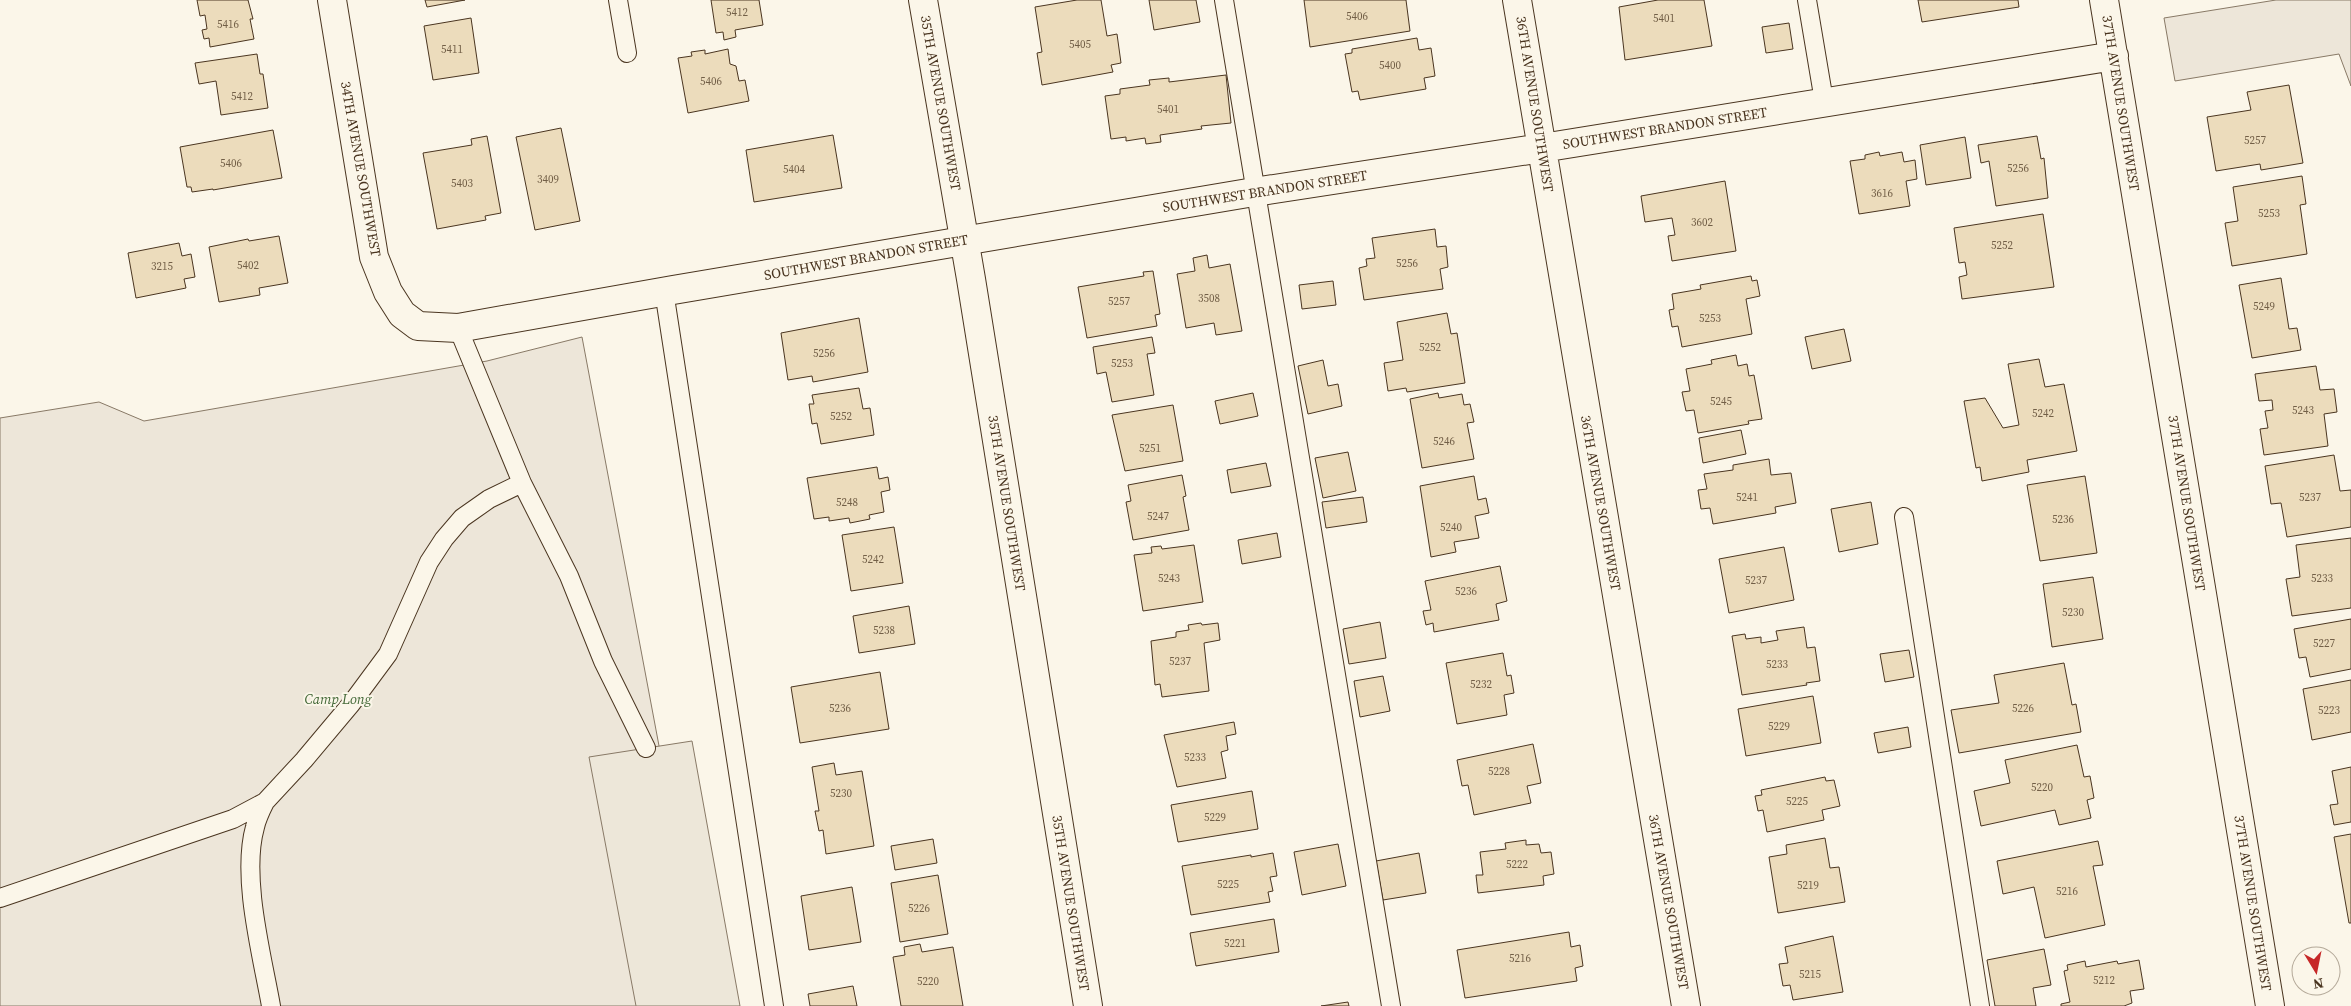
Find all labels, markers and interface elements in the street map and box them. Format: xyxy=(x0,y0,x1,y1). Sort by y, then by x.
house number: 5412 xyxy=(726,5,748,20)
house number: 5406 xyxy=(1346,9,1368,24)
house number: 5401 xyxy=(1653,11,1675,26)
street label: 35TH AVENUE SOUTHWEST xyxy=(916,14,966,193)
street label: 37TH AVENUE SOUTHWEST xyxy=(2097,14,2145,193)
street label: 36TH AVENUE SOUTHWEST xyxy=(1511,15,1559,194)
house number: 5416 xyxy=(217,17,239,32)
house number: 5405 xyxy=(1069,37,1091,52)
house number: 5411 xyxy=(441,42,463,57)
house number: 5400 xyxy=(1379,58,1401,73)
house number: 5406 xyxy=(700,74,722,89)
street label: 34TH AVENUE SOUTHWEST xyxy=(336,80,386,259)
house number: 5412 xyxy=(231,89,253,104)
house number: 5401 xyxy=(1157,102,1179,117)
street label: SOUTHWEST BRANDON STREET xyxy=(1561,102,1769,154)
house number: 5257 xyxy=(2244,133,2266,148)
house number: 5406 xyxy=(220,156,242,171)
house number: 5256 xyxy=(2007,161,2029,176)
house number: 5404 xyxy=(783,162,805,177)
street label: SOUTHWEST BRANDON STREET xyxy=(1161,165,1369,217)
house number: 3409 xyxy=(537,172,559,187)
house number: 5403 xyxy=(451,176,473,191)
house number: 3616 xyxy=(1871,186,1893,201)
house number: 5253 xyxy=(2258,206,2280,221)
house number: 3602 xyxy=(1691,215,1713,230)
street label: SOUTHWEST BRANDON STREET xyxy=(762,229,970,285)
house number: 5252 xyxy=(1991,238,2013,253)
house number: 5256 xyxy=(1396,256,1418,271)
house number: 5402 xyxy=(237,258,259,273)
house number: 3215 xyxy=(151,259,173,274)
house number: 3508 xyxy=(1198,291,1220,306)
house number: 5257 xyxy=(1108,294,1130,309)
house number: 5249 xyxy=(2253,299,2275,314)
house number: 5253 xyxy=(1699,311,1721,326)
house number: 5252 xyxy=(1419,340,1441,355)
house number: 5256 xyxy=(813,346,835,361)
house number: 5253 xyxy=(1111,356,1133,371)
house number: 5245 xyxy=(1710,394,1732,409)
house number: 5243 xyxy=(2292,403,2314,418)
house number: 5242 xyxy=(2032,406,2054,421)
house number: 5252 xyxy=(830,409,852,424)
street label: 35TH AVENUE SOUTHWEST xyxy=(983,414,1031,593)
street label: 36TH AVENUE SOUTHWEST xyxy=(1576,414,1626,593)
street label: 37TH AVENUE SOUTHWEST xyxy=(2163,414,2211,593)
house number: 5246 xyxy=(1433,434,1455,449)
house number: 5251 xyxy=(1139,441,1161,456)
house number: 5241 xyxy=(1736,490,1758,505)
house number: 5237 xyxy=(2299,490,2321,505)
house number: 5248 xyxy=(836,495,858,510)
house number: 5247 xyxy=(1147,509,1169,524)
house number: 5236 xyxy=(2052,512,2074,527)
house number: 5240 xyxy=(1440,520,1462,535)
house number: 5242 xyxy=(862,552,884,567)
house number: 5243 xyxy=(1158,571,1180,586)
house number: 5233 xyxy=(2311,571,2333,586)
house number: 5237 xyxy=(1745,573,1767,588)
house number: 5236 xyxy=(1455,584,1477,599)
house number: 5230 xyxy=(2062,605,2084,620)
house number: 5238 xyxy=(873,623,895,638)
house number: 5227 xyxy=(2313,636,2335,651)
house number: 5237 xyxy=(1169,654,1191,669)
house number: 5233 xyxy=(1766,657,1788,672)
house number: 5232 xyxy=(1470,677,1492,692)
park label: Camp Long xyxy=(305,689,373,709)
house number: 5236 xyxy=(829,701,851,716)
house number: 5226 xyxy=(2012,701,2034,716)
house number: 5223 xyxy=(2318,703,2340,718)
house number: 5229 xyxy=(1768,719,1790,734)
house number: 5233 xyxy=(1184,750,1206,765)
house number: 5228 xyxy=(1488,764,1510,779)
house number: 5220 xyxy=(2031,780,2053,795)
house number: 5230 xyxy=(830,786,852,801)
house number: 5225 xyxy=(1786,794,1808,809)
house number: 5229 xyxy=(1204,810,1226,825)
street label: 36TH AVENUE SOUTHWEST xyxy=(1644,813,1694,992)
street label: 35TH AVENUE SOUTHWEST xyxy=(1047,814,1095,993)
street label: 37TH AVENUE SOUTHWEST xyxy=(2229,814,2277,993)
house number: 5222 xyxy=(1506,857,1528,872)
house number: 5225 xyxy=(1217,877,1239,892)
house number: 5219 xyxy=(1797,878,1819,893)
house number: 5216 xyxy=(2056,884,2078,899)
house number: 5226 xyxy=(908,901,930,916)
house number: 5221 xyxy=(1224,936,1246,951)
north arrow xyxy=(2291,946,2341,996)
house number: 5216 xyxy=(1509,951,1531,966)
house number: 5215 xyxy=(1799,967,1821,982)
house number: 5212 xyxy=(2093,973,2115,988)
text: N xyxy=(2311,973,2325,995)
house number: 5220 xyxy=(917,974,939,989)

